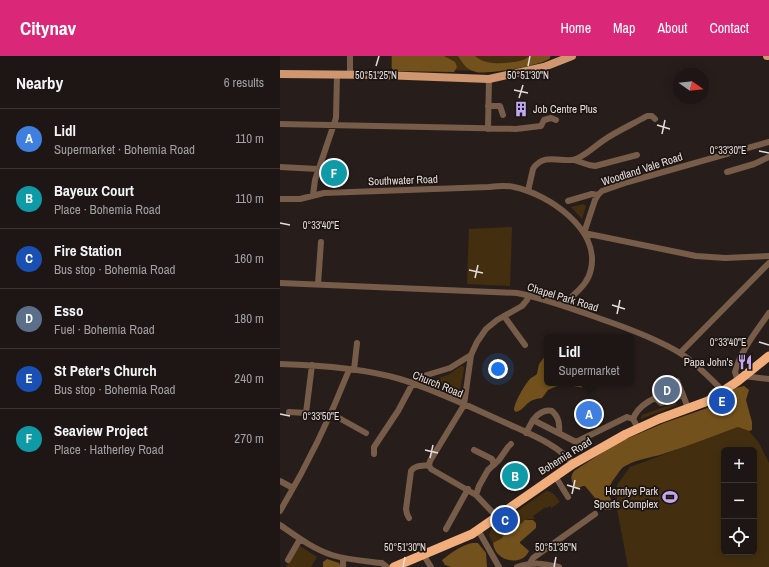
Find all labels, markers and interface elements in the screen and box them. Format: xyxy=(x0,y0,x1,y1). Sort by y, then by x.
text: Citynav xyxy=(20,15,76,41)
text: Home xyxy=(560,19,591,37)
text: Map xyxy=(613,19,635,37)
text: About xyxy=(657,19,687,37)
text: Contact xyxy=(709,19,749,37)
north arrow xyxy=(673,68,709,104)
text: 50°51'25"N xyxy=(355,69,397,82)
text: 50°51'30"N xyxy=(507,69,549,82)
text: Nearby xyxy=(16,71,63,94)
text: 6 results xyxy=(224,74,264,91)
building icon: Job Centre Plus xyxy=(512,100,530,118)
place label: Job Centre Plus xyxy=(533,102,598,116)
text: Lidl xyxy=(54,120,76,141)
text: A xyxy=(25,130,33,147)
text: 110 m xyxy=(235,130,264,147)
text: Supermarket · Bohemia Road xyxy=(54,141,195,158)
text: 0°33'30"E xyxy=(710,144,746,157)
street label: Woodland Vale Road xyxy=(600,149,684,189)
pin: F xyxy=(321,158,347,188)
street label: Southwater Road xyxy=(368,172,438,188)
text: Bayeux Court xyxy=(54,180,134,201)
text: B xyxy=(25,190,33,207)
text: 110 m xyxy=(235,190,264,207)
text: Place · Bohemia Road xyxy=(54,201,161,218)
text: 0°33'40"E xyxy=(303,219,339,232)
text: Fire Station xyxy=(54,240,122,261)
text: C xyxy=(25,250,33,267)
text: 160 m xyxy=(234,250,264,267)
text: Bus stop · Bohemia Road xyxy=(54,261,176,278)
street label: Chapel Park Road xyxy=(526,280,600,314)
text: Esso xyxy=(54,300,83,321)
text: D xyxy=(25,310,33,327)
text: 180 m xyxy=(234,310,264,327)
text: Fuel · Bohemia Road xyxy=(54,321,155,338)
popup xyxy=(544,334,634,386)
text: 0°33'40"E xyxy=(710,336,746,349)
text: Lidl xyxy=(558,341,580,362)
restaurant icon: Papa John's xyxy=(736,353,754,371)
place label: Papa John's xyxy=(684,355,733,369)
your location xyxy=(488,359,508,379)
text: St Peter's Church xyxy=(54,360,157,381)
text: Supermarket xyxy=(558,362,620,379)
street label: Church Road xyxy=(411,368,465,400)
text: E xyxy=(25,370,33,387)
text: 240 m xyxy=(234,370,264,387)
pin: D xyxy=(654,375,680,405)
text: Bus stop · Bohemia Road xyxy=(54,381,176,398)
pin: E xyxy=(709,386,735,416)
pin: A xyxy=(576,399,602,429)
text: 0°33'50"E xyxy=(303,410,339,423)
text: Seaview Project xyxy=(54,420,148,441)
text: F xyxy=(26,430,32,447)
text: 270 m xyxy=(234,430,264,447)
street label: Bohemia Road xyxy=(536,434,594,478)
text: Place · Hatherley Road xyxy=(54,441,164,458)
map controls xyxy=(721,447,757,555)
button: + xyxy=(721,447,757,483)
pin: B xyxy=(502,461,528,491)
button: − xyxy=(721,483,757,519)
place label: Horntye Park Sports Complex xyxy=(594,484,658,511)
sports icon: Horntye Park Sports Complex xyxy=(661,488,679,506)
pin: C xyxy=(492,505,518,535)
button: locate xyxy=(721,519,757,555)
text: 50°51'30"N xyxy=(384,541,426,554)
text: 50°51'35"N xyxy=(535,541,577,554)

